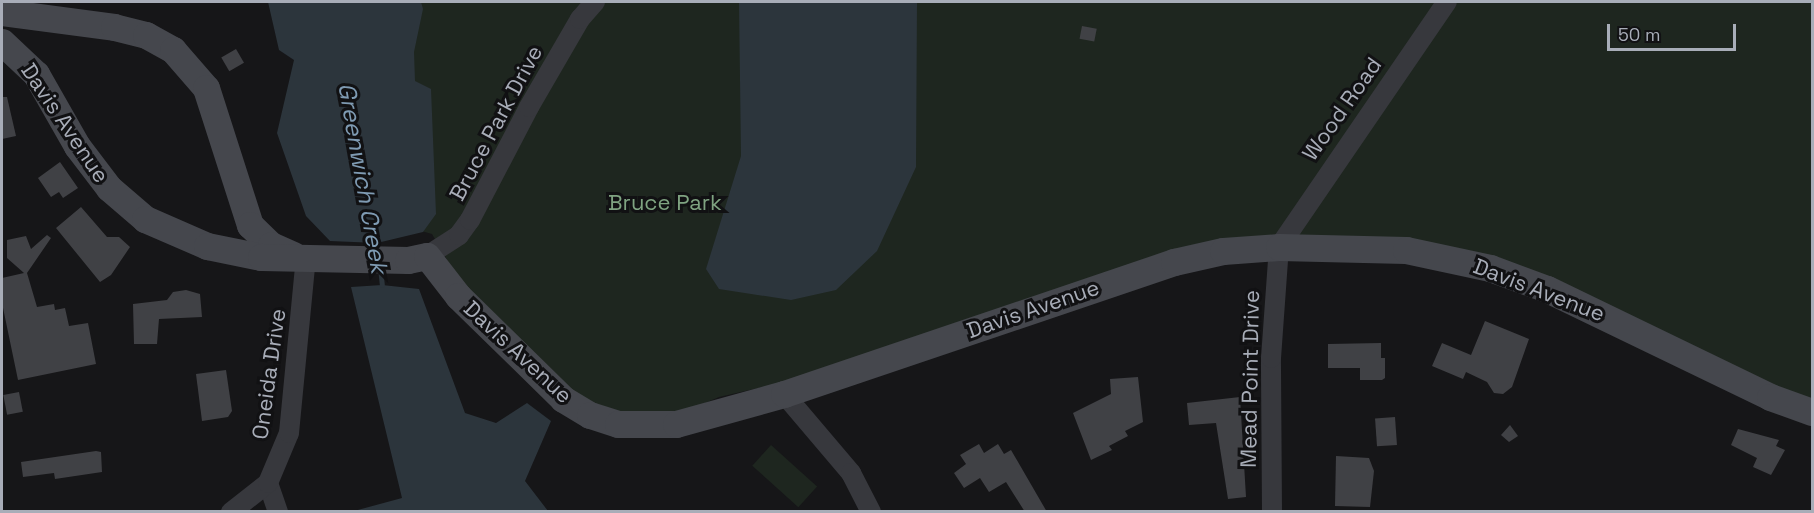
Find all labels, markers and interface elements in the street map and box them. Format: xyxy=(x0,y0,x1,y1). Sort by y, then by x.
scale bar xyxy=(1610,12,1739,50)
text: 50 m xyxy=(1618,23,1660,46)
street label: Bruce Park Drive xyxy=(444,41,548,205)
street label: Wood Road xyxy=(1297,52,1387,166)
street label: Davis Avenue xyxy=(15,58,115,188)
water label: Greenwich Creek xyxy=(332,80,394,276)
park label: Bruce Park xyxy=(608,190,722,216)
street label: Davis Avenue xyxy=(1469,253,1609,327)
street label: Davis Avenue xyxy=(963,274,1103,344)
street label: Mead Point Drive xyxy=(1235,290,1265,468)
street label: Davis Avenue xyxy=(458,295,578,409)
street label: Oneida Drive xyxy=(247,307,291,441)

